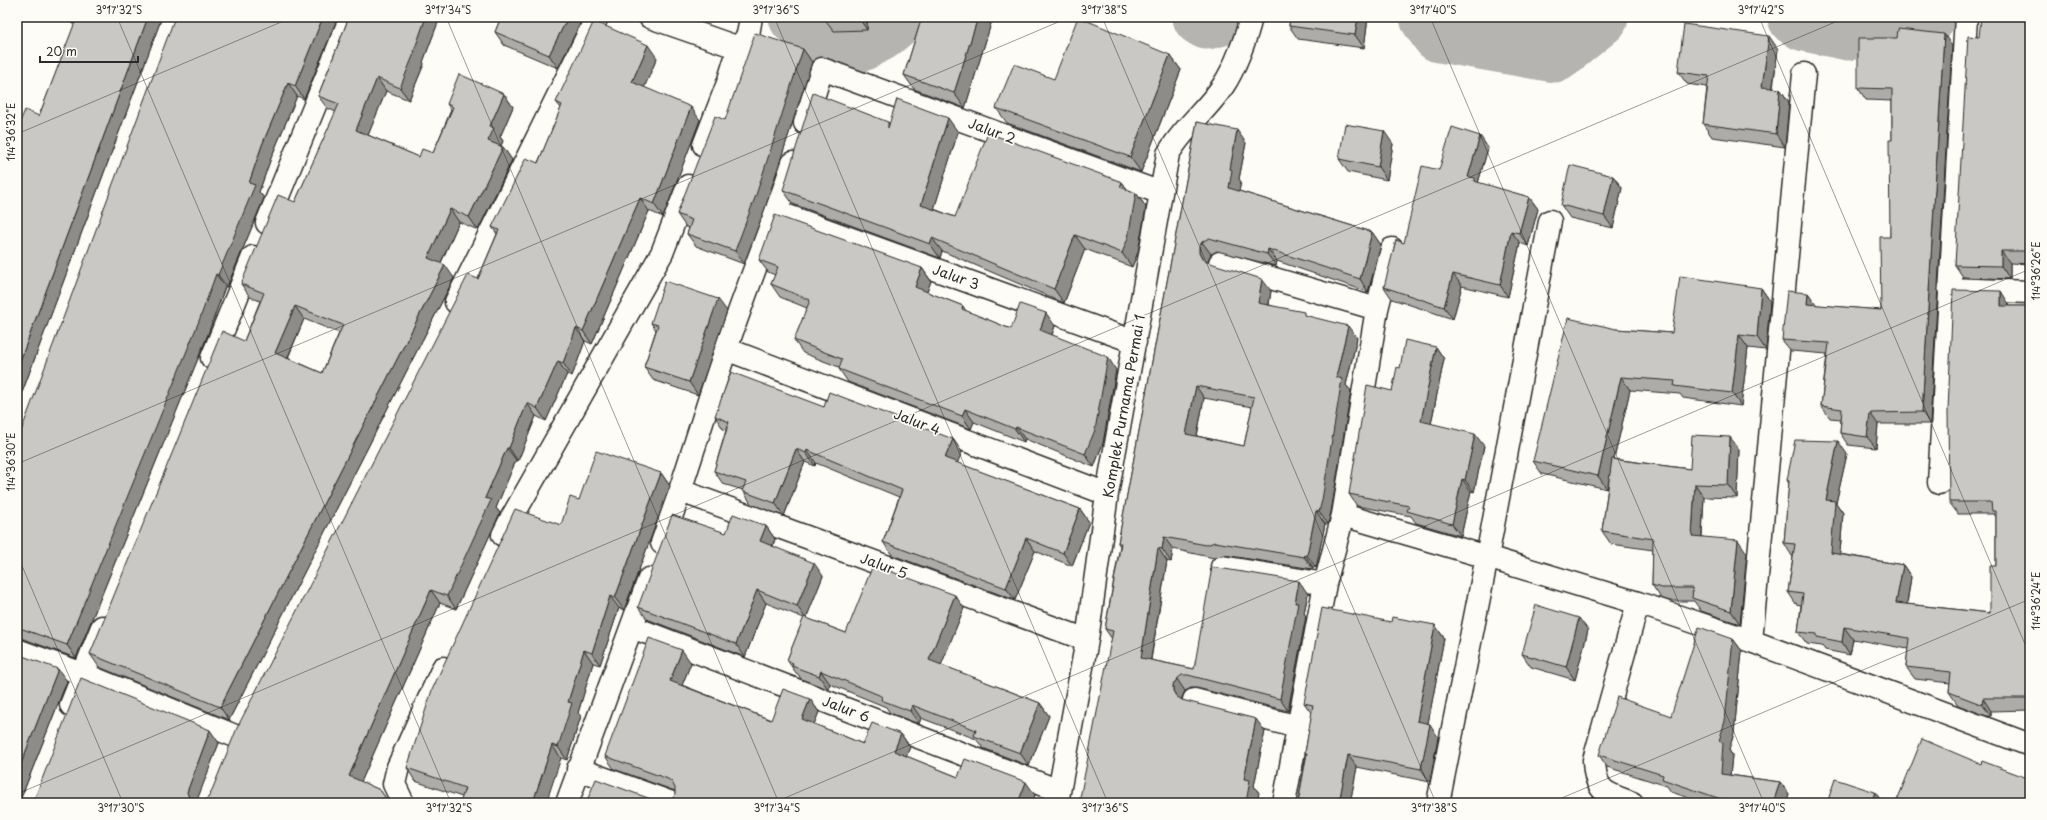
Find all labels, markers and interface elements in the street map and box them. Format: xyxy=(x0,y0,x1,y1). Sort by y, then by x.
text: 3°17'32"S xyxy=(96,2,142,17)
text: 3°17'34"S xyxy=(425,2,471,17)
text: 3°17'36"S xyxy=(753,2,799,17)
text: 3°17'38"S xyxy=(1081,2,1127,17)
text: 3°17'40"S xyxy=(1410,2,1457,17)
text: 3°17'42"S xyxy=(1738,2,1784,17)
scale bar xyxy=(40,38,138,64)
text: 20 m xyxy=(46,42,77,60)
text: 114°36'32"E xyxy=(3,103,18,161)
street label: Jalur 2 xyxy=(966,112,1019,149)
text: 114°36'26"E xyxy=(2028,241,2043,301)
street label: Jalur 3 xyxy=(930,258,982,295)
street label: Komplek Purnama Permai 1 xyxy=(1097,312,1150,499)
street label: Jalur 4 xyxy=(891,403,944,440)
text: 114°36'30"E xyxy=(3,432,18,492)
street label: Jalur 5 xyxy=(858,547,911,584)
text: 114°36'24"E xyxy=(2028,572,2043,630)
street label: Jalur 6 xyxy=(820,690,873,727)
text: 3°17'30"S xyxy=(97,800,145,815)
text: 3°17'32"S xyxy=(426,800,472,815)
text: 3°17'34"S xyxy=(754,800,800,815)
text: 3°17'36"S xyxy=(1082,800,1128,815)
text: 3°17'38"S xyxy=(1411,800,1457,815)
text: 3°17'40"S xyxy=(1739,800,1786,815)

